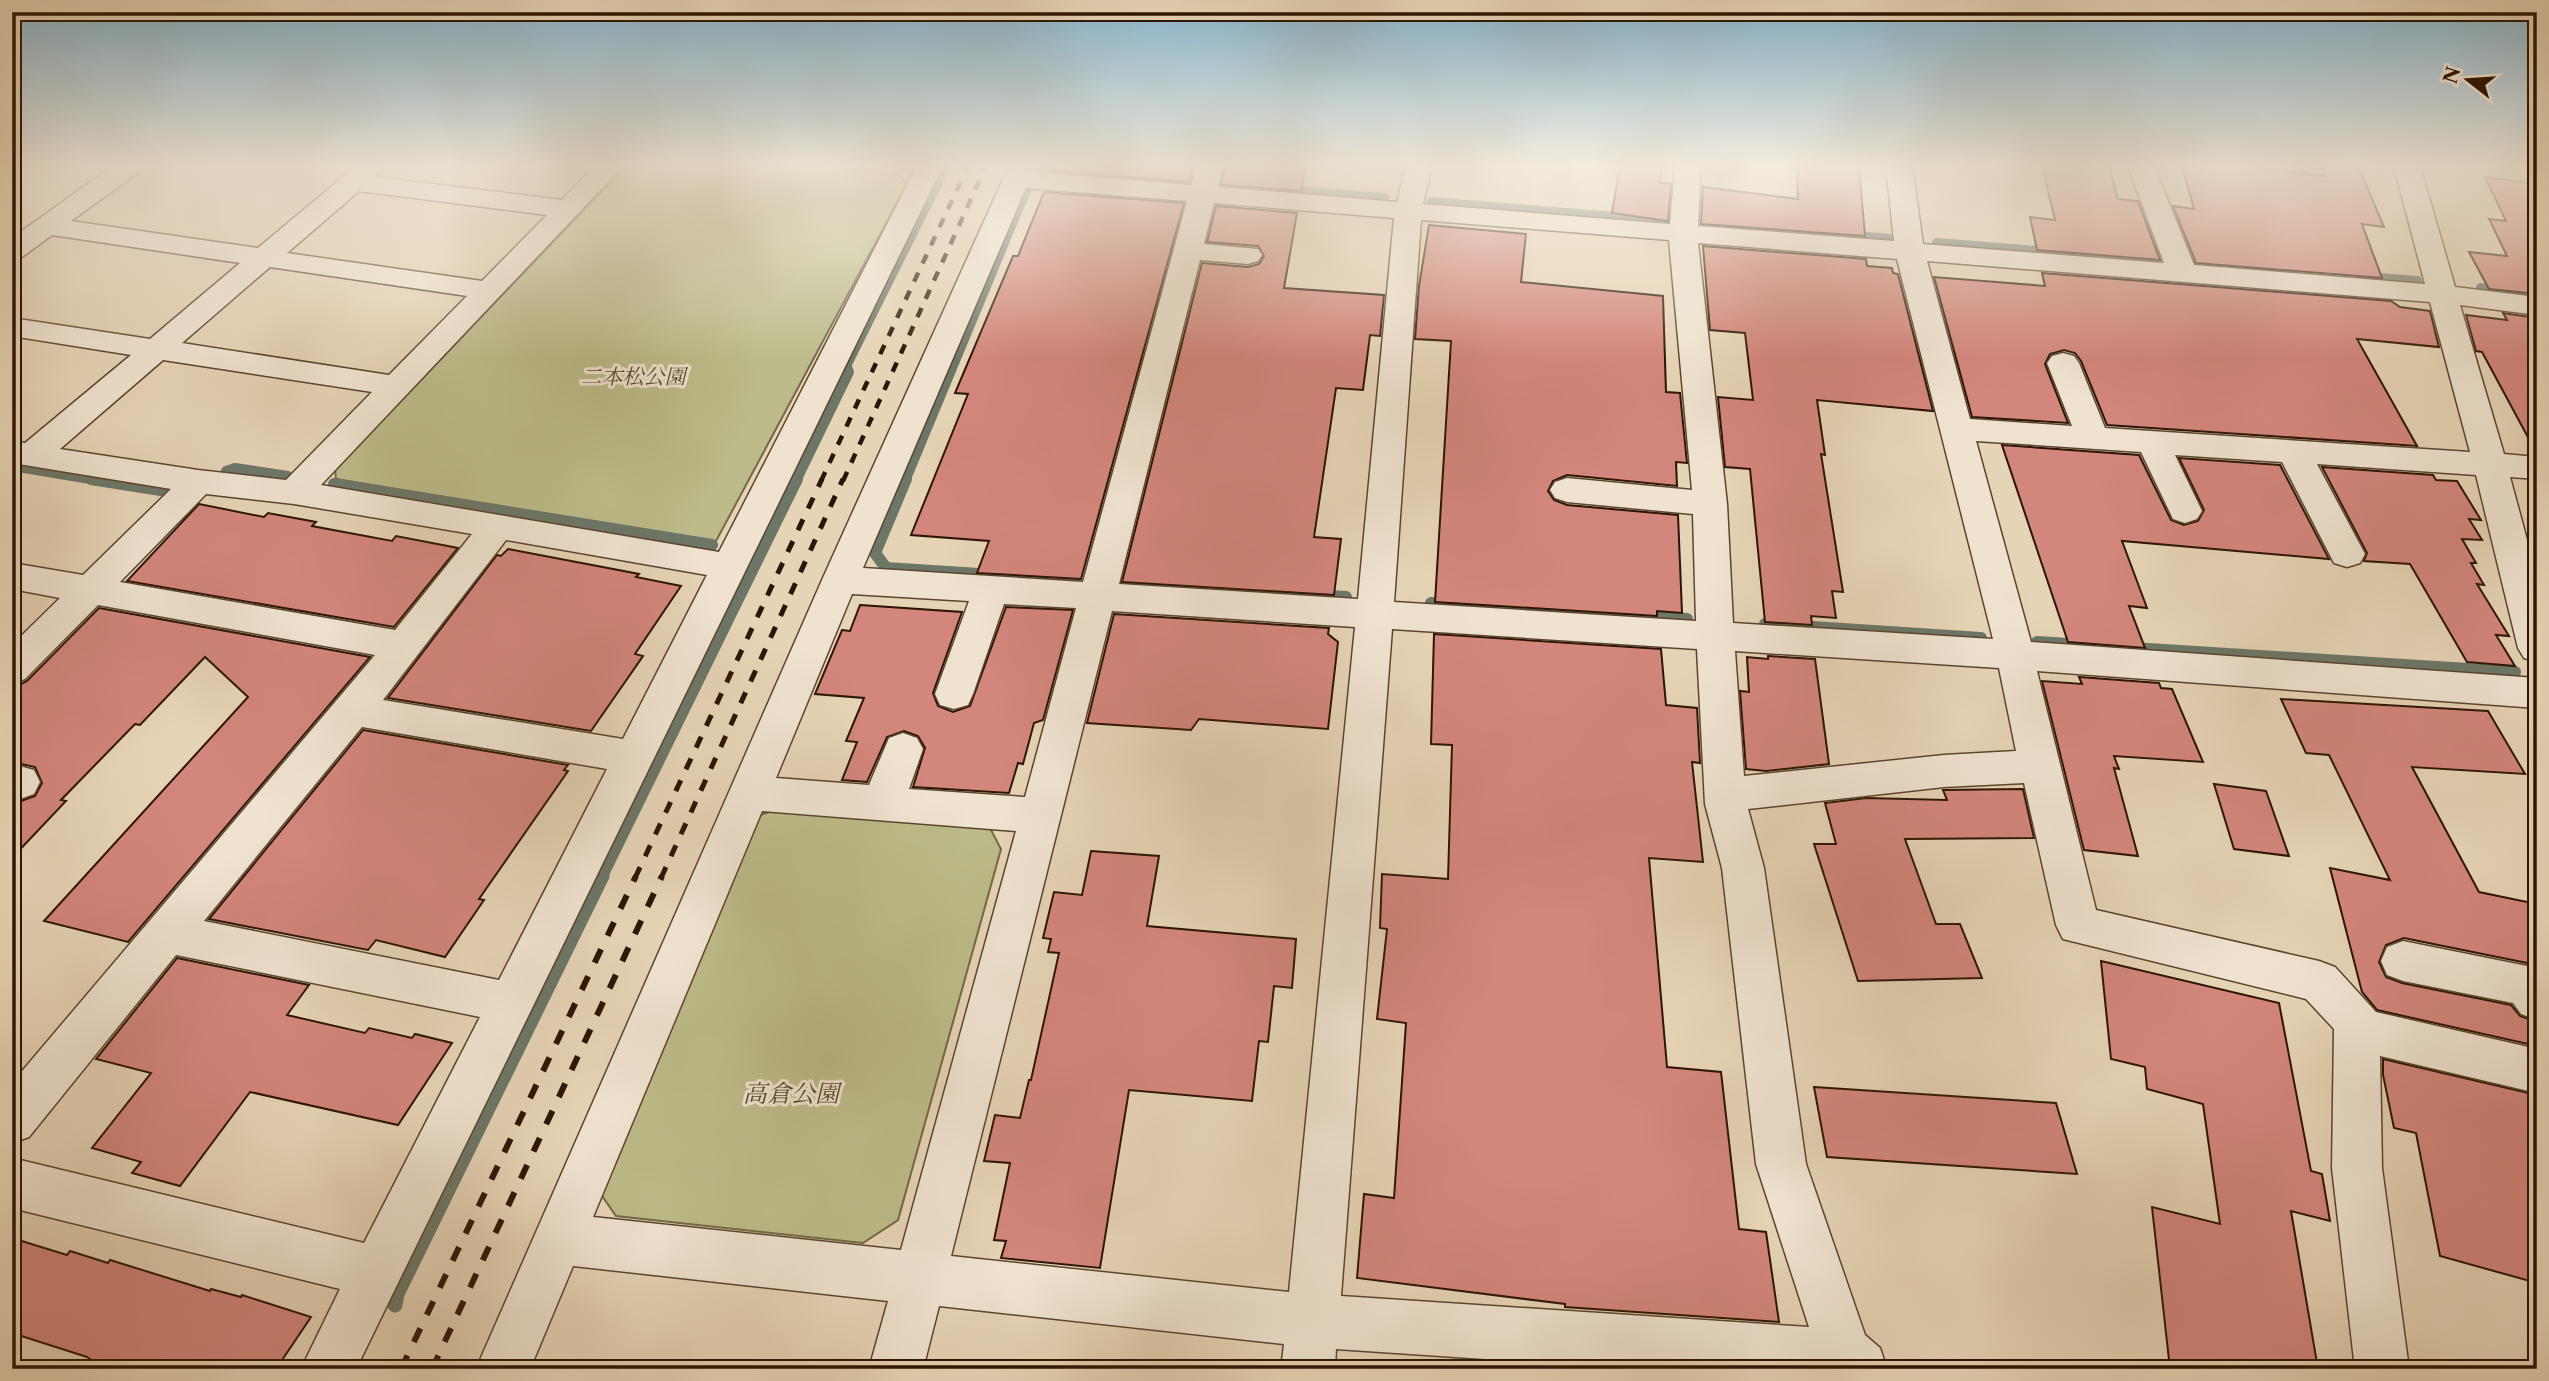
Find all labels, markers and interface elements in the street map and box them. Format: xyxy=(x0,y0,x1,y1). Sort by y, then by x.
north arrow xyxy=(2434,46,2504,116)
text: N xyxy=(2439,64,2466,86)
park label: 二本松公園 xyxy=(581,364,688,389)
park label: 高倉公園 xyxy=(743,1079,843,1108)

